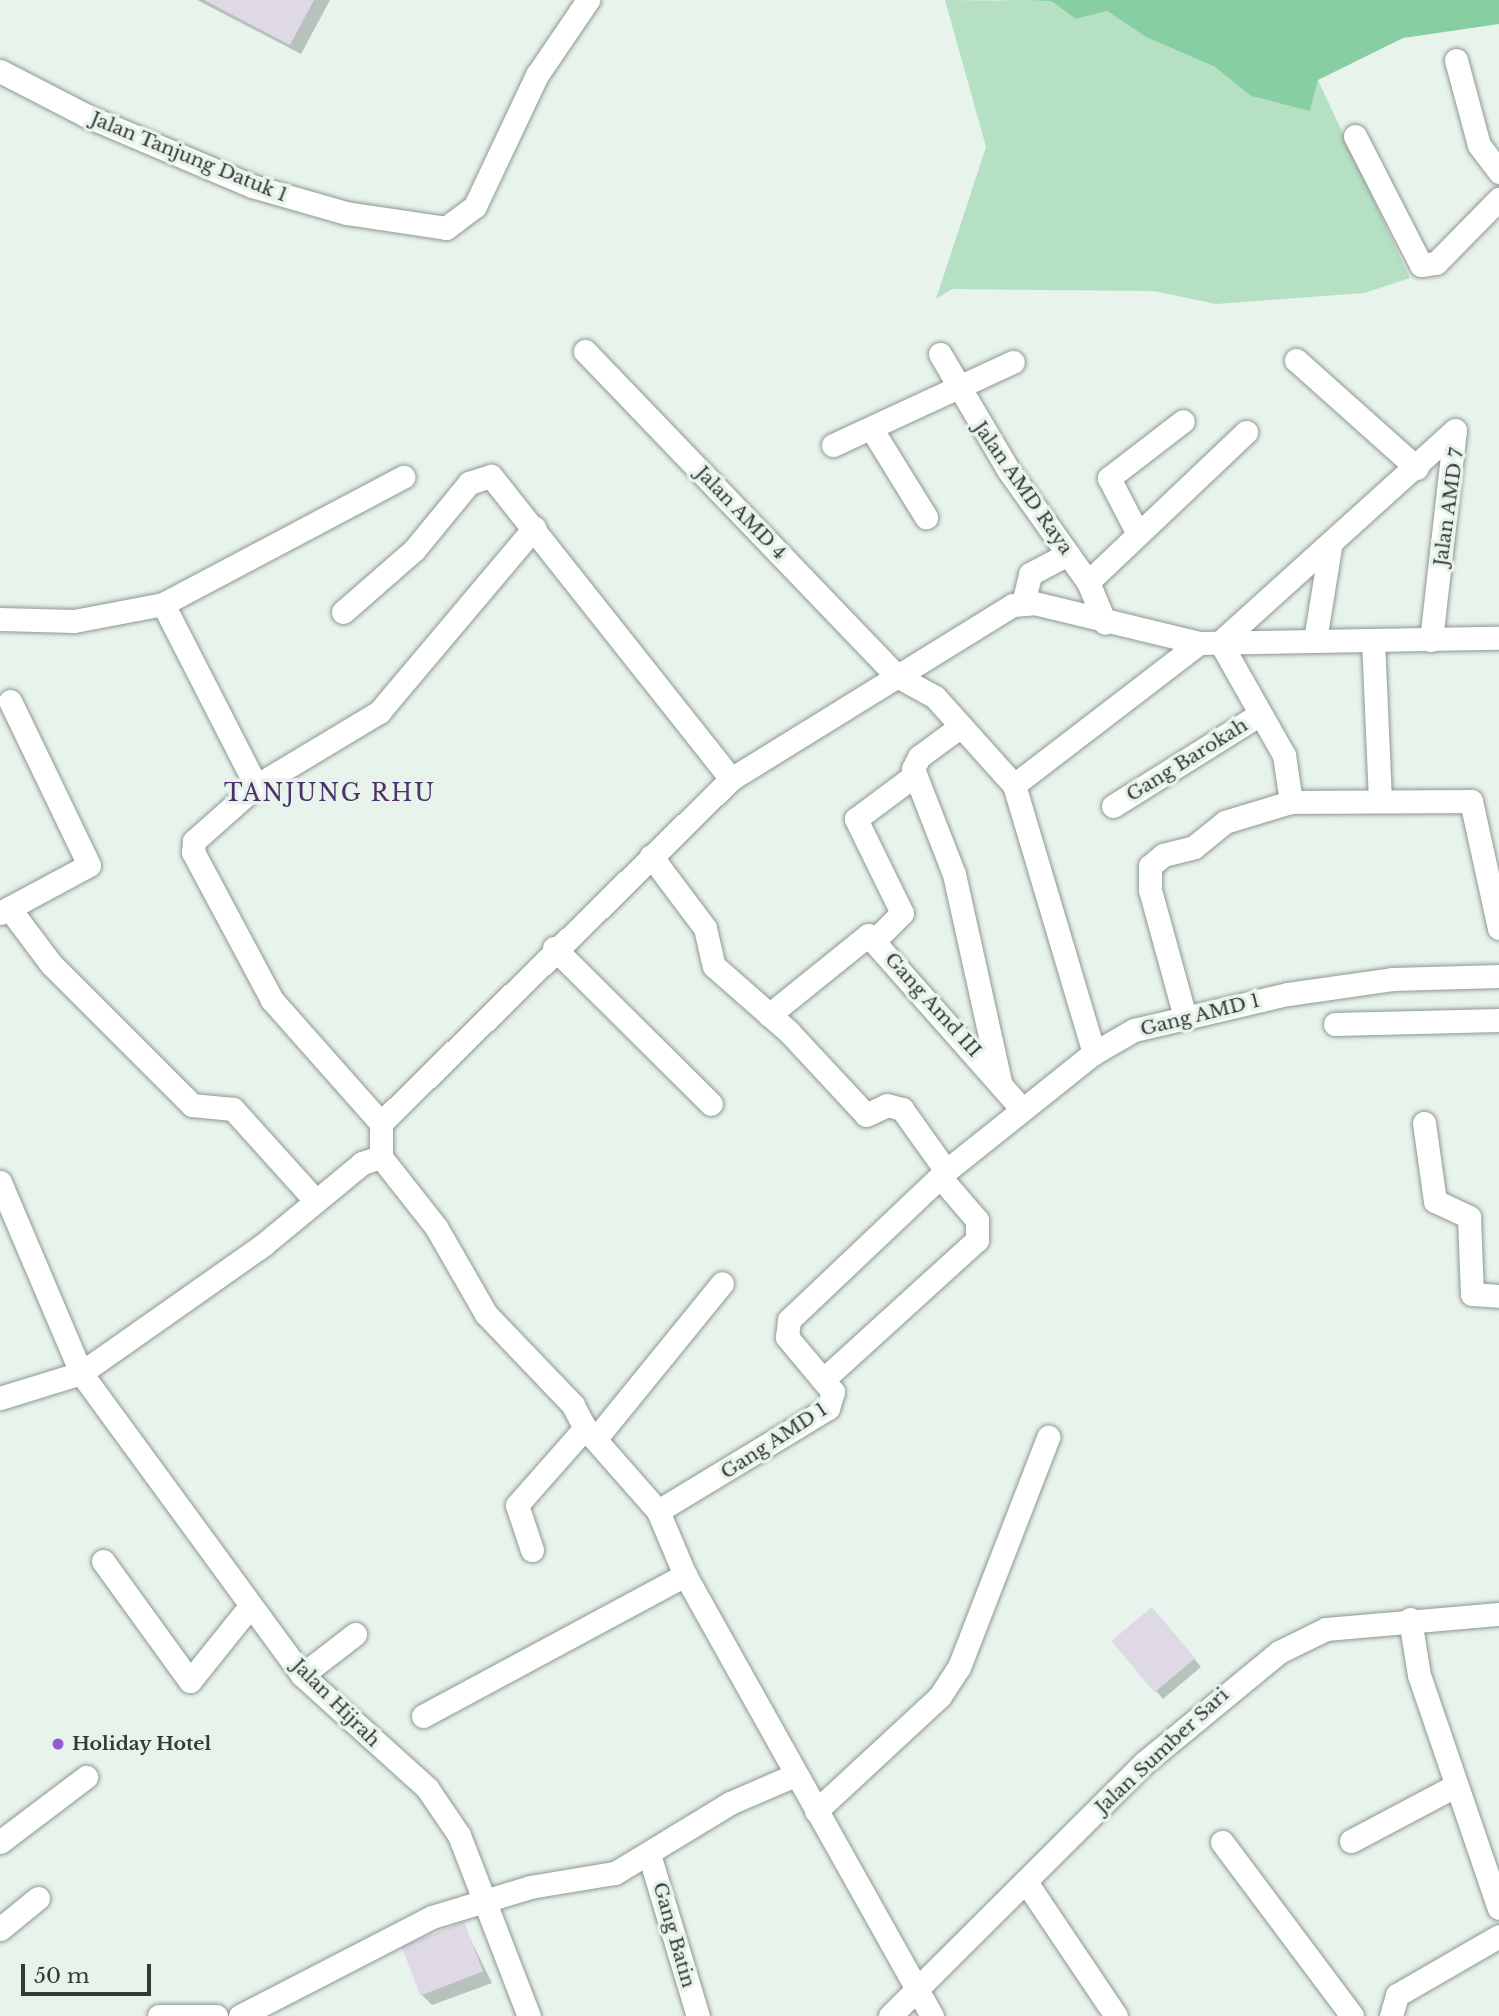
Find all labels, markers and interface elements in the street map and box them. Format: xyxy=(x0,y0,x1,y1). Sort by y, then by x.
street label: Jalan Tanjung Datuk 1 xyxy=(87,107,291,207)
street label: Jalan AMD Raya xyxy=(968,417,1078,559)
street label: Jalan AMD 7 xyxy=(1429,446,1469,568)
street label: Jalan AMD 4 xyxy=(691,461,791,565)
street label: Gang Barokah xyxy=(1122,714,1252,806)
district label: TANJUNG RHU xyxy=(225,779,435,807)
street label: Gang Amd III xyxy=(880,948,986,1062)
street label: Gang AMD 1 xyxy=(1138,989,1262,1041)
street label: Gang AMD 1 xyxy=(716,1398,832,1484)
street label: Jalan Hijrah xyxy=(287,1654,385,1752)
street label: Jalan Sumber Sari xyxy=(1091,1683,1233,1819)
place label: Holiday Hotel xyxy=(72,1733,212,1755)
marker: Holiday Hotel xyxy=(50,1736,66,1752)
street label: Gang Batin xyxy=(648,1880,700,1990)
scale bar xyxy=(24,1950,154,1994)
text: 50 m xyxy=(34,1963,89,1989)

